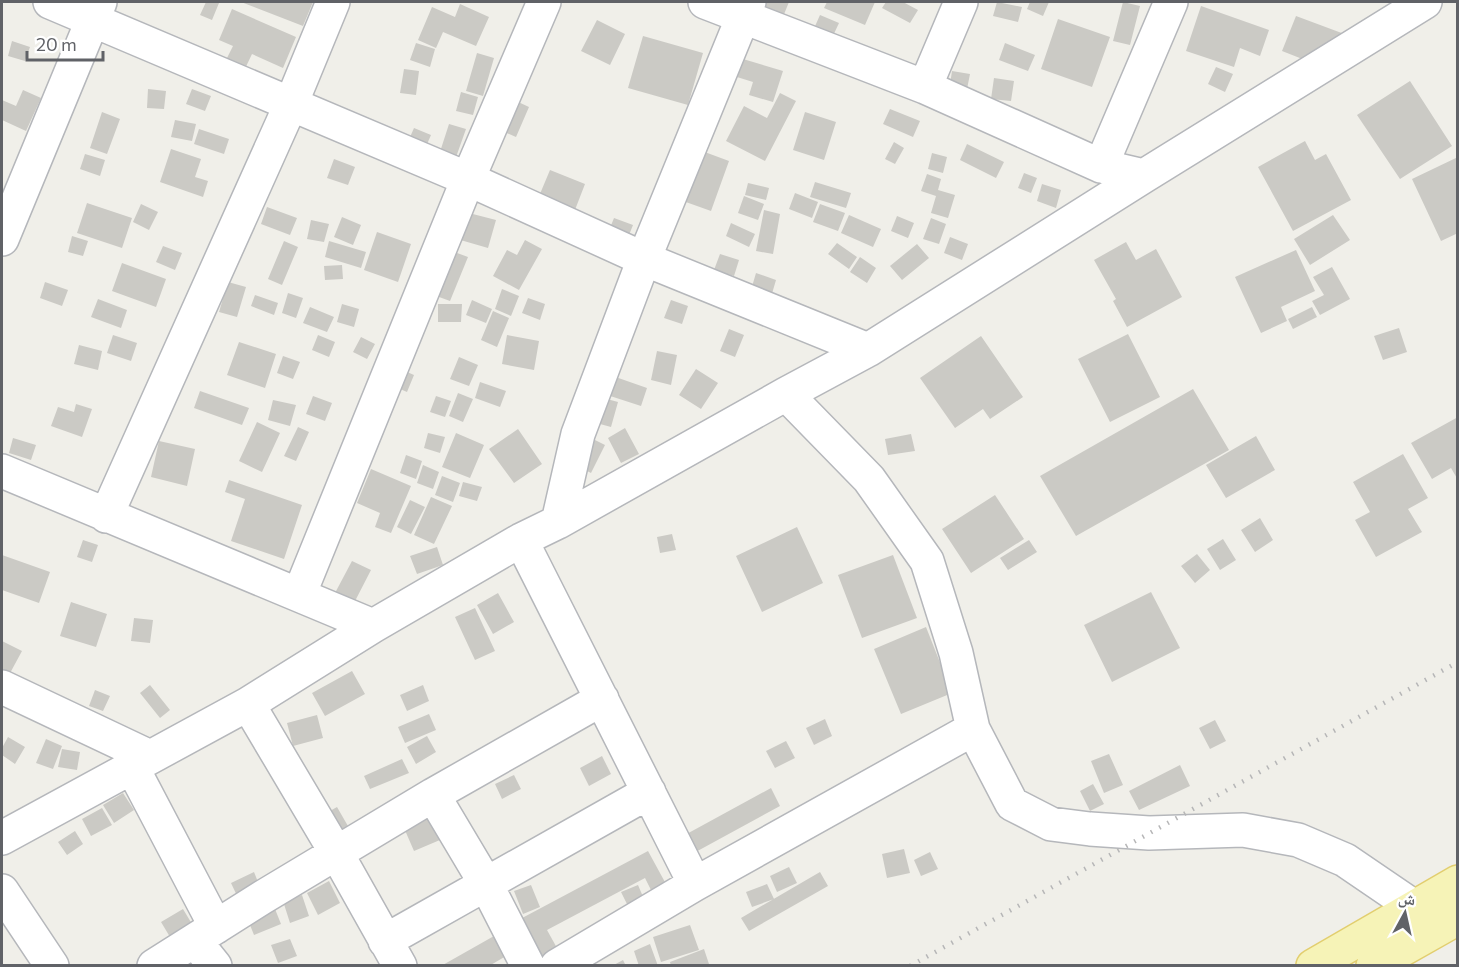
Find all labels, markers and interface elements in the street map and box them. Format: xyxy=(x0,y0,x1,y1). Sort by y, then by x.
scale bar xyxy=(27,24,104,62)
text: 20 m xyxy=(36,33,77,55)
north arrow xyxy=(1375,883,1435,943)
text: ش xyxy=(1397,887,1417,909)

